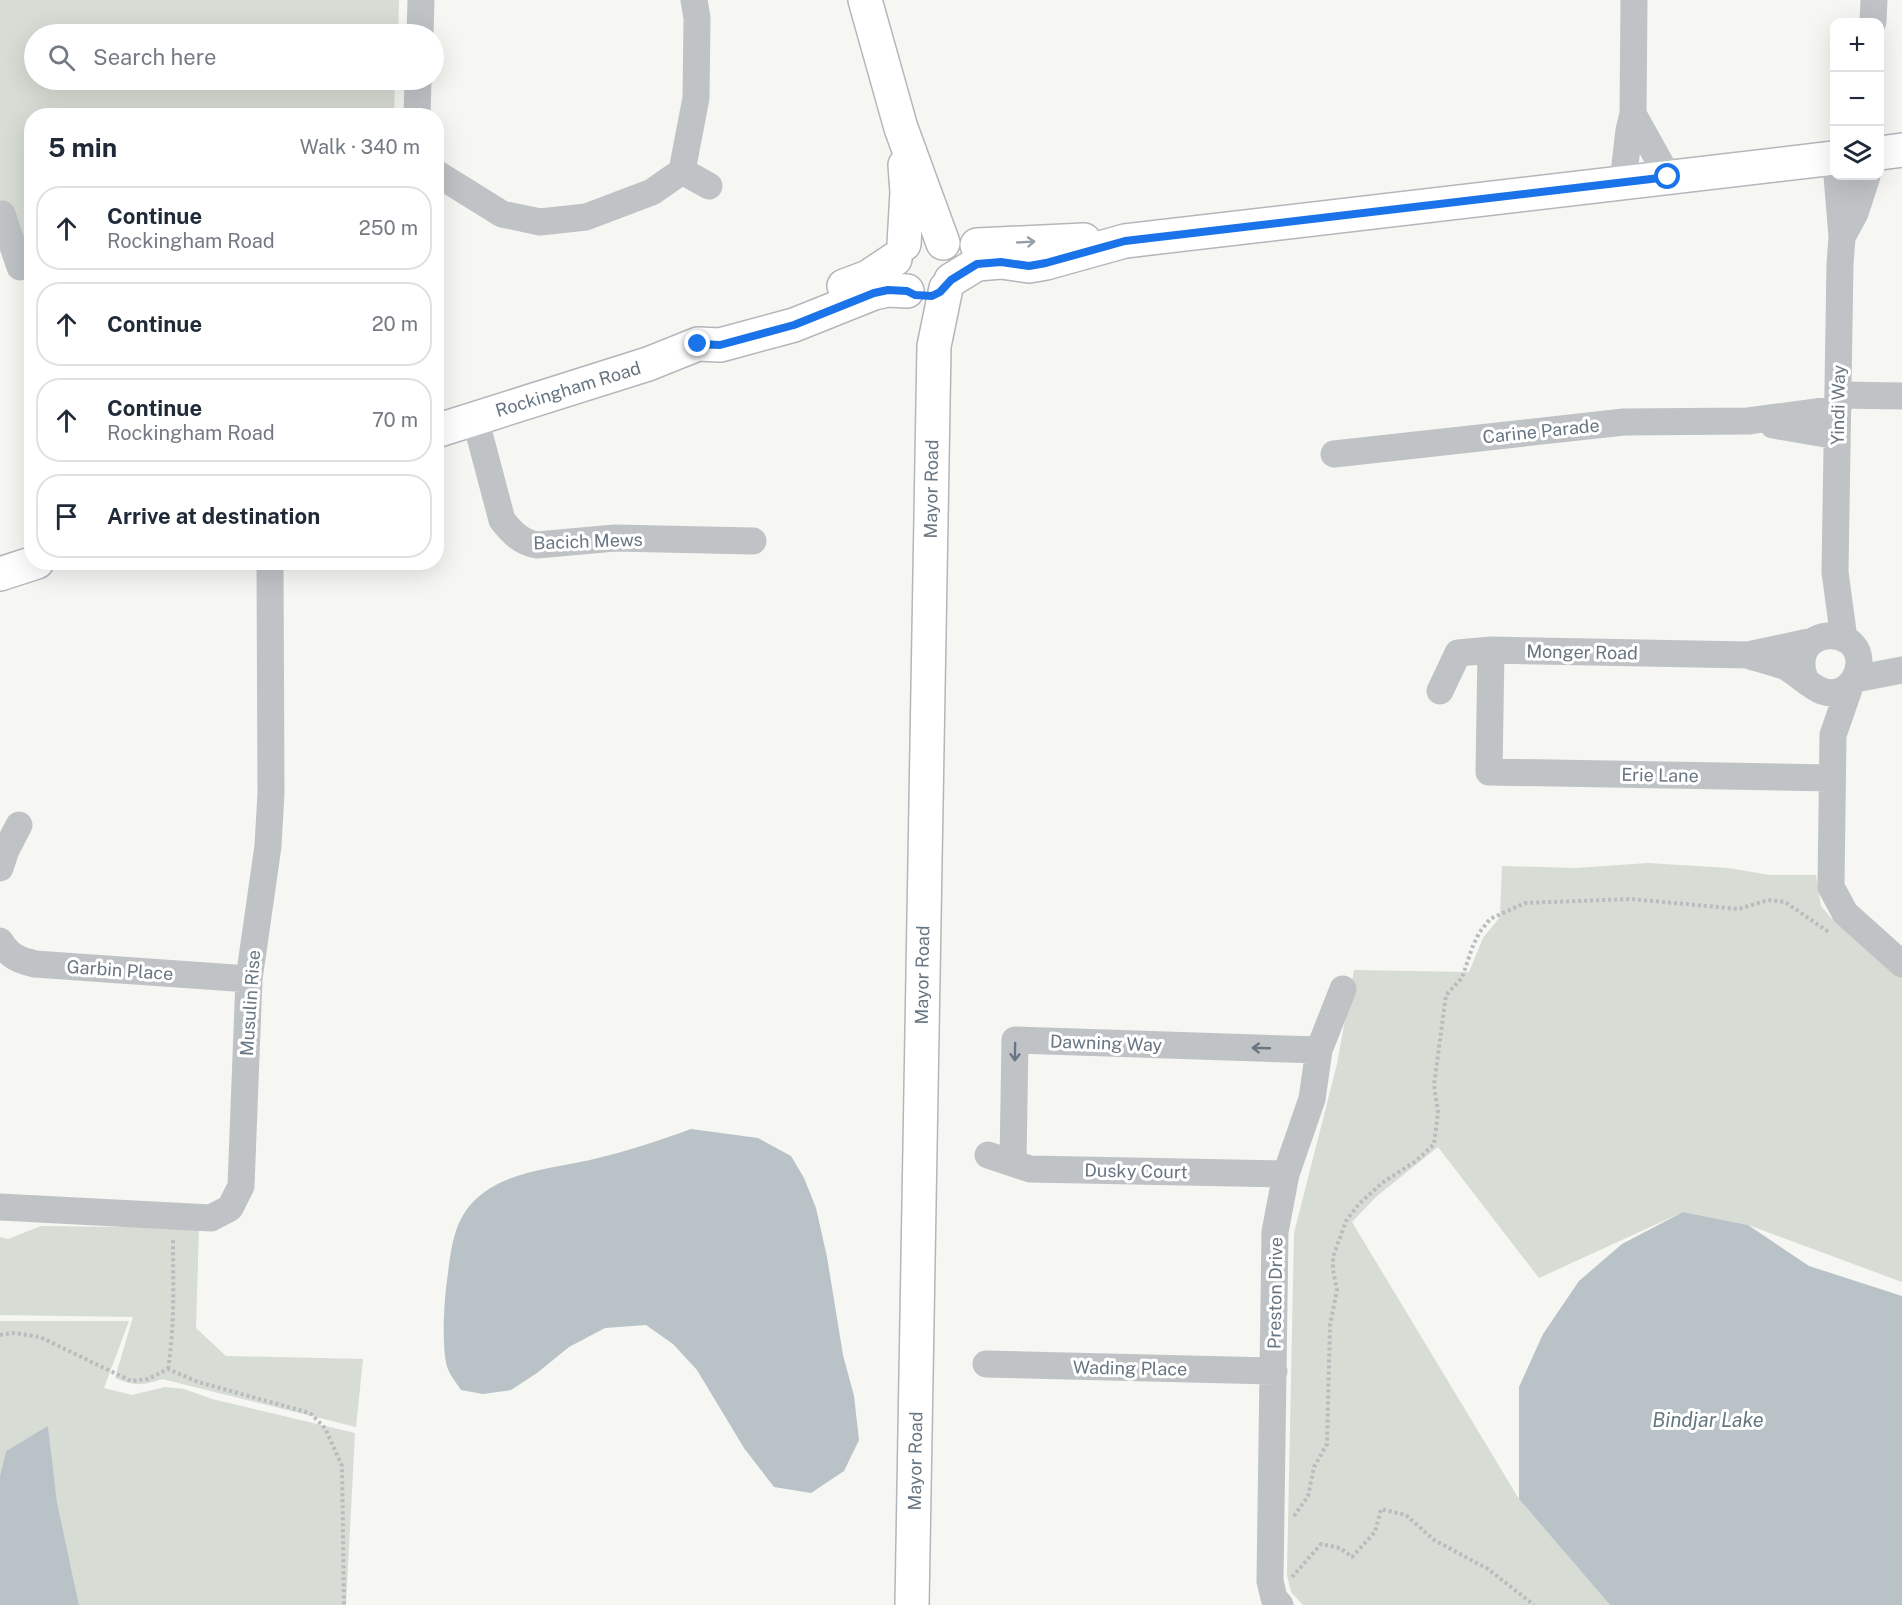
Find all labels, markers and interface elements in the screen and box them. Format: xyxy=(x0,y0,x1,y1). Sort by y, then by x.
map controls xyxy=(1830,18,1884,180)
button: + xyxy=(1830,18,1884,72)
search box xyxy=(24,24,444,90)
icon: search xyxy=(45,41,78,74)
text: Search here xyxy=(93,44,217,70)
button: − xyxy=(1830,72,1884,126)
button: layers xyxy=(1830,126,1884,180)
text: 5 min xyxy=(48,132,117,163)
text: Walk · 340 m xyxy=(300,135,420,159)
route start xyxy=(1654,163,1680,189)
text: Continue xyxy=(107,203,202,229)
icon: ahead xyxy=(50,212,83,245)
text: 250 m xyxy=(359,216,418,240)
text: Rockingham Road xyxy=(107,229,275,253)
one-way arrow xyxy=(1016,236,1036,247)
icon: ahead xyxy=(50,308,83,341)
text: Continue xyxy=(107,311,202,337)
text: 20 m xyxy=(372,312,418,336)
route end xyxy=(684,330,710,356)
street label: Rockingham Road xyxy=(493,357,643,421)
street label: Yindi Way xyxy=(1827,364,1849,445)
text: Continue xyxy=(107,395,202,421)
icon: ahead xyxy=(50,404,83,437)
text: 70 m xyxy=(372,408,418,432)
street label: Carine Parade xyxy=(1481,414,1601,448)
text: Rockingham Road xyxy=(107,421,275,445)
street label: Mayor Road xyxy=(920,439,942,539)
icon: arrive xyxy=(50,500,83,533)
text: Arrive at destination xyxy=(107,503,320,529)
street label: Bacich Mews xyxy=(533,529,643,553)
street label: Monger Road xyxy=(1526,641,1638,663)
street label: Erie Lane xyxy=(1621,764,1699,786)
street label: Mayor Road xyxy=(911,925,933,1025)
street label: Musulin Rise xyxy=(236,949,264,1057)
street label: Garbin Place xyxy=(66,956,174,984)
street label: Dawning Way xyxy=(1049,1031,1163,1055)
one-way arrow xyxy=(1009,1041,1020,1061)
one-way arrow xyxy=(1252,1042,1271,1053)
street label: Dusky Court xyxy=(1084,1160,1188,1182)
street label: Preston Drive xyxy=(1264,1237,1286,1349)
street label: Wading Place xyxy=(1073,1357,1187,1379)
water label: Bindjar Lake xyxy=(1652,1408,1764,1432)
street label: Mayor Road xyxy=(904,1411,926,1511)

